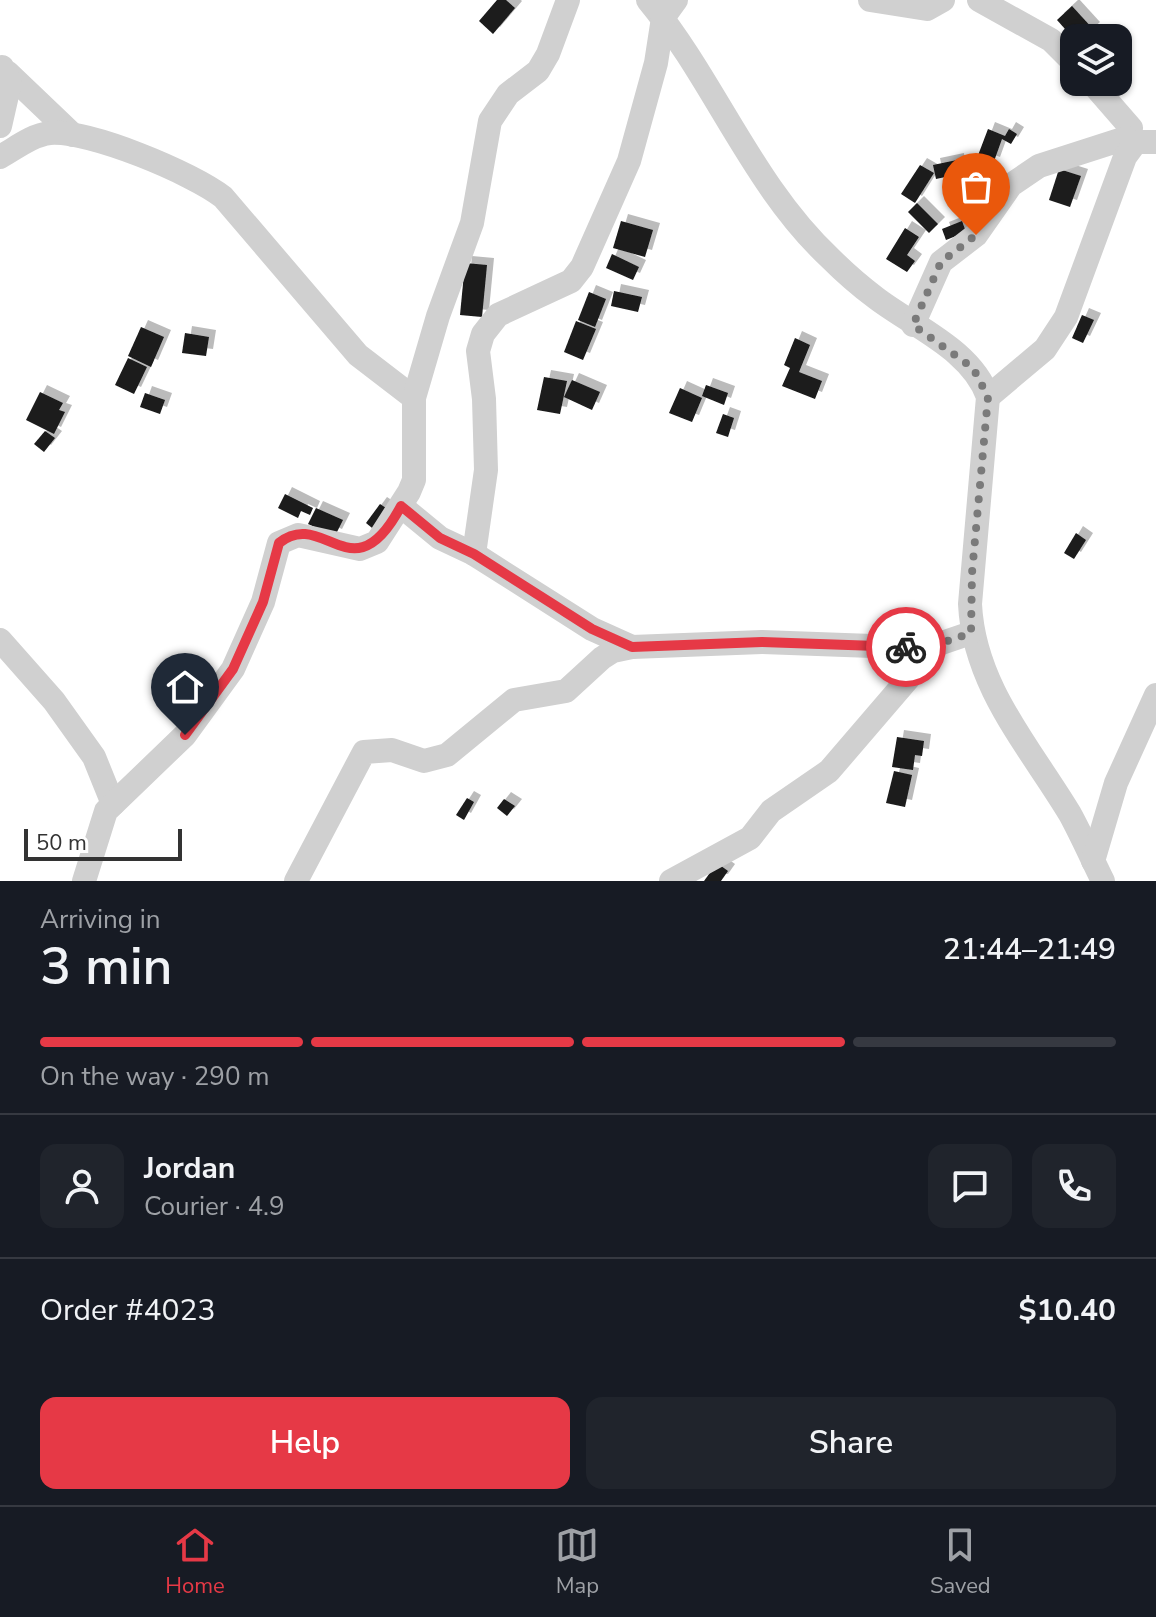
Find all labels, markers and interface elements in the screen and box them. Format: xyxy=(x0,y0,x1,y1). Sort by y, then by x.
map controls xyxy=(1060,24,1132,96)
button: layers xyxy=(1060,24,1132,96)
pin xyxy=(942,153,1010,235)
icon: bag xyxy=(954,165,998,209)
courier xyxy=(866,607,946,687)
icon: bike xyxy=(884,625,928,669)
pin xyxy=(151,653,219,735)
icon: home xyxy=(163,665,207,709)
scale bar xyxy=(24,825,182,861)
text: 50 m xyxy=(36,828,87,858)
text: Arriving in xyxy=(40,902,161,937)
text: 21:44–21:49 xyxy=(943,929,1116,970)
text: 3 min xyxy=(40,931,173,1002)
text: On the way · 290 m xyxy=(40,1059,269,1094)
button: person xyxy=(40,1144,124,1228)
button: chat xyxy=(928,1144,1012,1228)
button: phone xyxy=(1032,1144,1116,1228)
text: Jordan xyxy=(144,1148,235,1189)
text: Courier · 4.9 xyxy=(144,1189,285,1224)
text: Order #4023 xyxy=(40,1290,215,1331)
text: $10.40 xyxy=(1019,1290,1116,1331)
button: Help xyxy=(40,1397,570,1489)
button: Share xyxy=(586,1397,1116,1489)
tab: Home xyxy=(165,1523,225,1601)
tab: Map xyxy=(555,1523,599,1601)
tab: Saved xyxy=(930,1523,991,1601)

